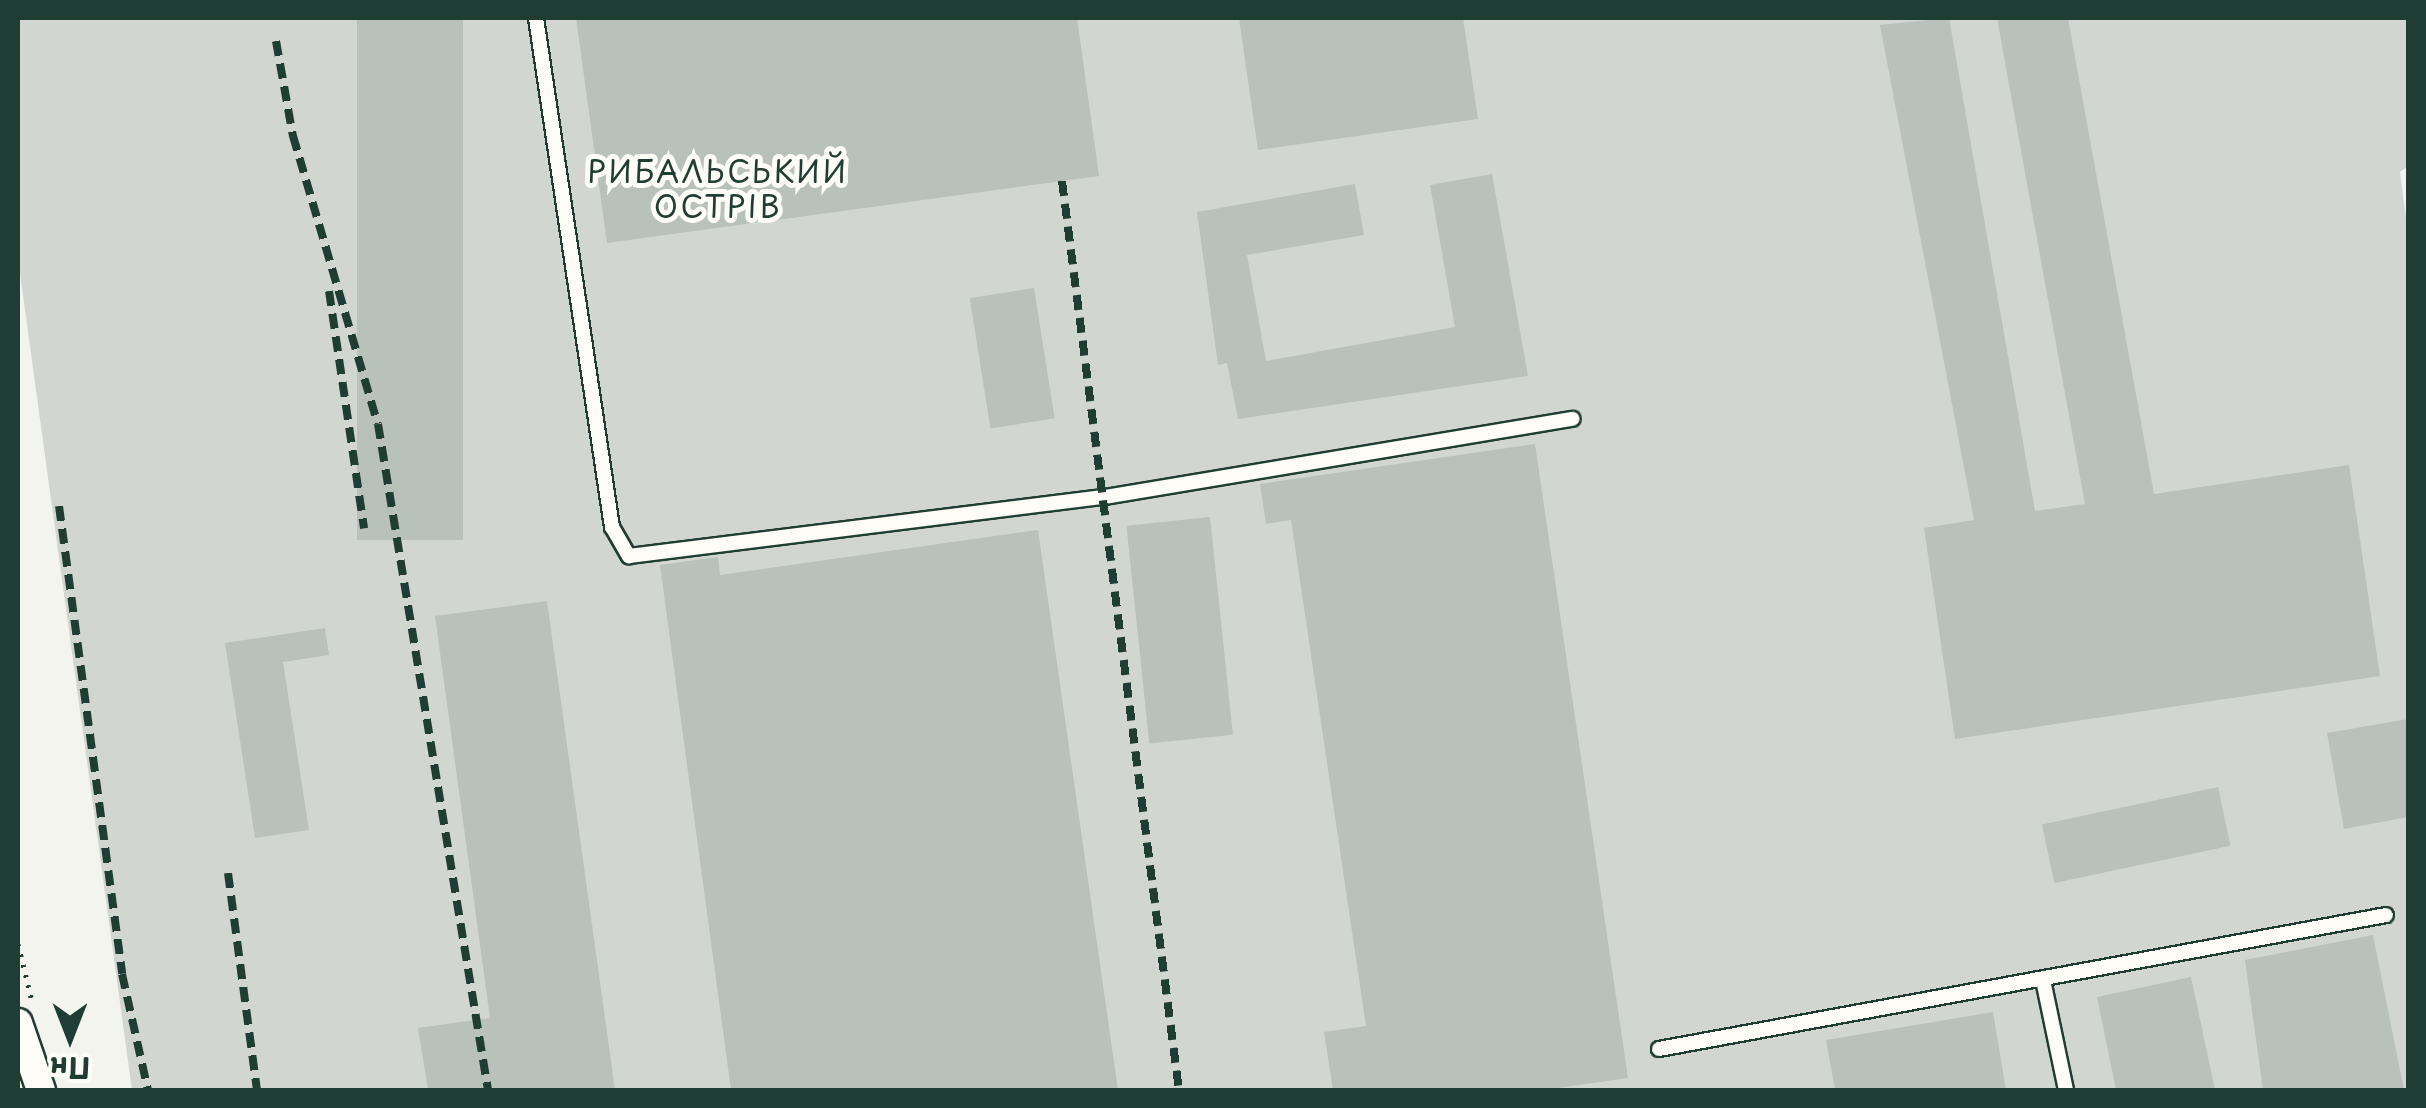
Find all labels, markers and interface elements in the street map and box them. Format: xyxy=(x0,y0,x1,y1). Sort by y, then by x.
district label: РИБАЛЬСЬКИЙ ОСТРІВ xyxy=(588,153,848,224)
north arrow xyxy=(20,988,120,1088)
text: Пн xyxy=(50,1047,90,1090)

